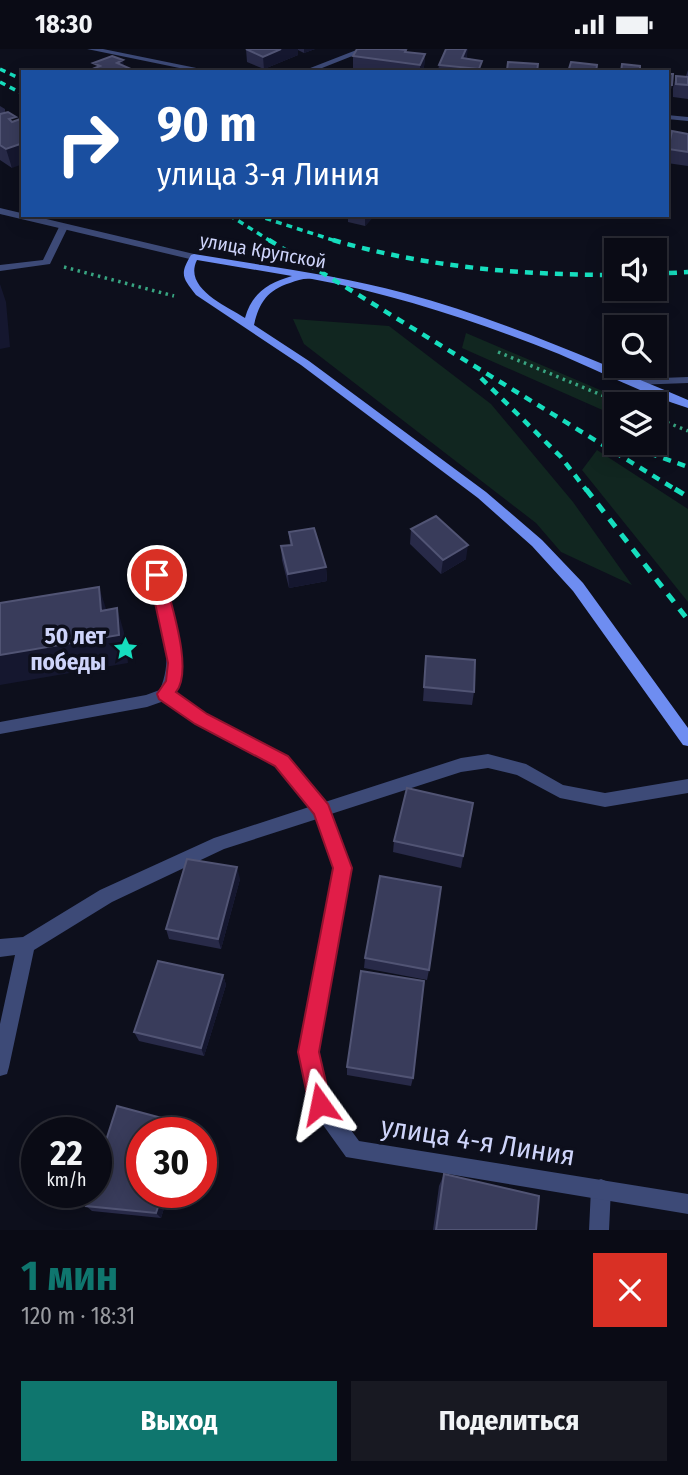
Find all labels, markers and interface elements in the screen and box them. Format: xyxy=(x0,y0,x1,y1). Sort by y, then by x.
text: 18:30 xyxy=(35,9,93,40)
text: 90 m xyxy=(157,95,257,154)
icon: right xyxy=(42,98,133,189)
text: улица 3-я Линия xyxy=(157,155,380,193)
street label: улица Крупской xyxy=(198,229,328,273)
map controls xyxy=(604,238,667,455)
button: sound xyxy=(604,238,667,301)
button: search xyxy=(604,315,667,378)
button: layers xyxy=(604,392,667,455)
pin xyxy=(127,545,187,605)
icon: arrive xyxy=(138,556,176,594)
place label: 50 лет победы xyxy=(30,622,107,676)
place icon: 50 лет победы xyxy=(112,635,140,663)
position arrow xyxy=(283,1067,357,1141)
street label: улица 4-я Линия xyxy=(379,1109,577,1173)
speed limit sign: 30 xyxy=(126,1117,217,1208)
text: 22 xyxy=(50,1132,83,1174)
text: km/h xyxy=(46,1169,87,1191)
text: 1 мин xyxy=(21,1251,118,1301)
button: close xyxy=(593,1253,667,1327)
text: 120 m · 18:31 xyxy=(21,1302,135,1330)
button: Выход xyxy=(21,1381,337,1461)
button: Поделиться xyxy=(351,1381,667,1461)

